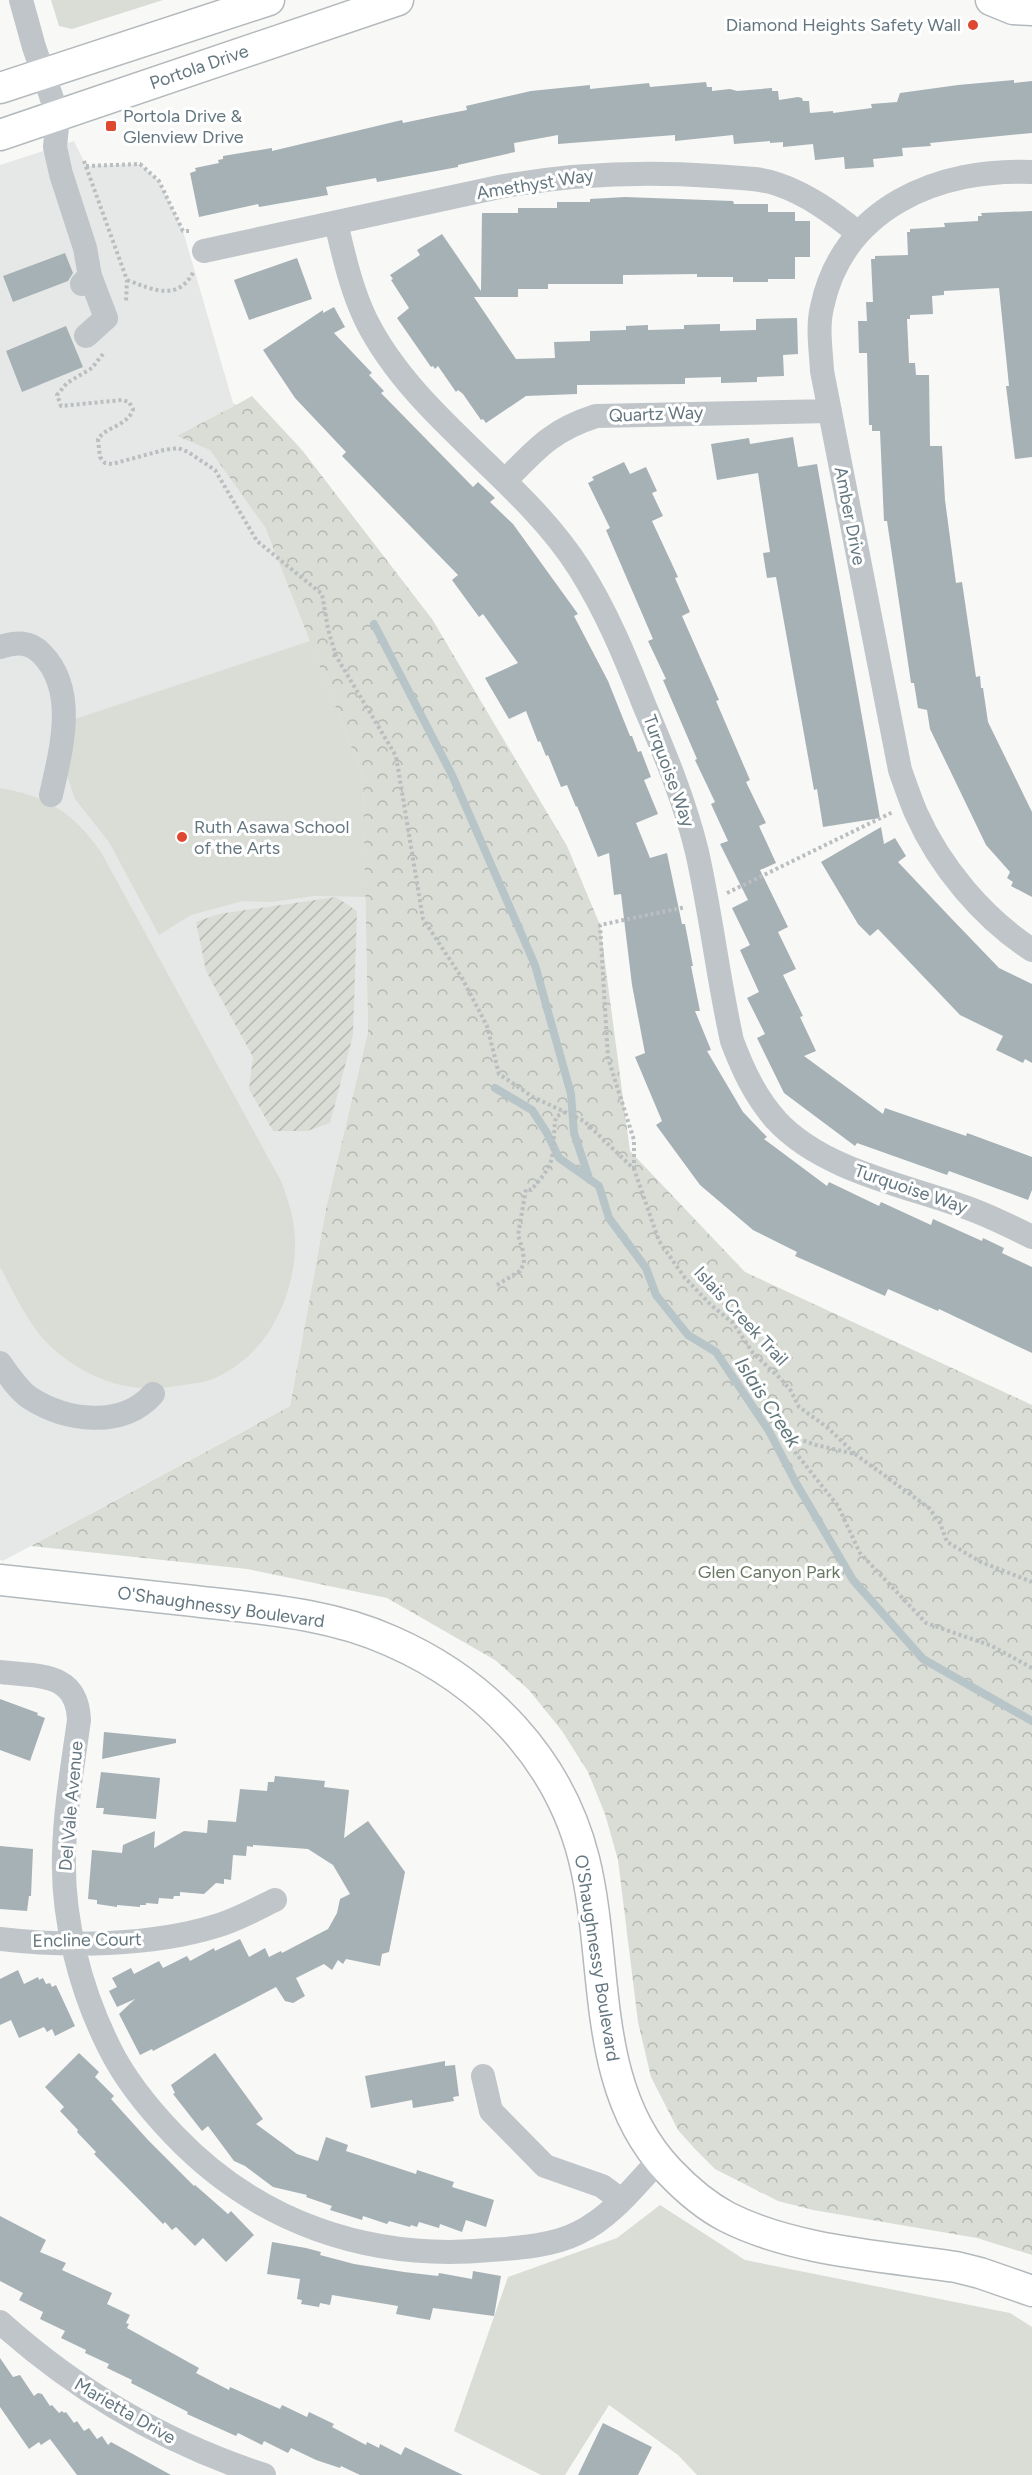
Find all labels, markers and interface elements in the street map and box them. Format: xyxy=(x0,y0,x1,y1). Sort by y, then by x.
place label: Diamond Heights Safety Wall xyxy=(726,14,961,36)
marker: Diamond Heights Safety Wall xyxy=(966,18,980,32)
street label: Portola Drive xyxy=(147,40,252,94)
place label: Portola Drive & Glenview Drive xyxy=(123,105,244,148)
marker: Portola Drive & Glenview Drive xyxy=(104,119,118,133)
street label: Amethyst Way xyxy=(475,164,596,204)
street label: Quartz Way xyxy=(608,401,704,427)
street label: Amber Drive xyxy=(830,465,870,567)
street label: Turquoise Way xyxy=(638,712,700,831)
place label: Ruth Asawa School of the Arts xyxy=(194,816,349,859)
marker: Ruth Asawa School of the Arts xyxy=(175,830,189,844)
street label: Turquoise Way xyxy=(852,1159,971,1219)
street label: Islais Creek Trail xyxy=(689,1262,793,1370)
water label: Islais Creek xyxy=(730,1352,807,1453)
park label: Glen Canyon Park xyxy=(698,1561,840,1583)
street label: O'Shaughnessy Boulevard xyxy=(116,1582,326,1632)
street label: Del Vale Avenue xyxy=(54,1740,88,1872)
street label: O'Shaughnessy Boulevard xyxy=(570,1853,624,2063)
street label: Encline Court xyxy=(32,1928,142,1952)
street label: Marietta Drive xyxy=(70,2373,180,2449)

